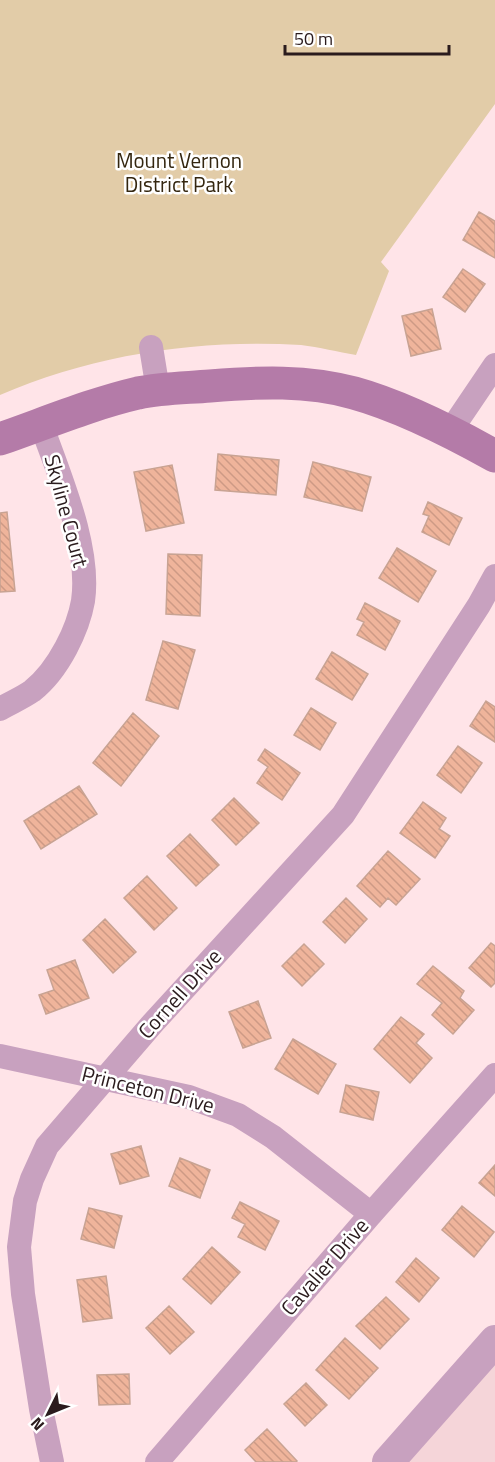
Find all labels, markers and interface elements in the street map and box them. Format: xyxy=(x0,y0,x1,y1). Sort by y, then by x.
scale bar xyxy=(285,18,448,56)
text: 50 m xyxy=(294,25,333,52)
park label: Mount Vernon District Park xyxy=(116,144,242,200)
street label: Skyline Court xyxy=(37,451,98,571)
street label: Cornell Drive xyxy=(130,941,229,1046)
street label: Princeton Drive xyxy=(79,1057,218,1121)
street label: Cavalier Drive xyxy=(273,1210,376,1322)
north arrow xyxy=(18,1384,78,1444)
text: N xyxy=(24,1412,50,1436)

